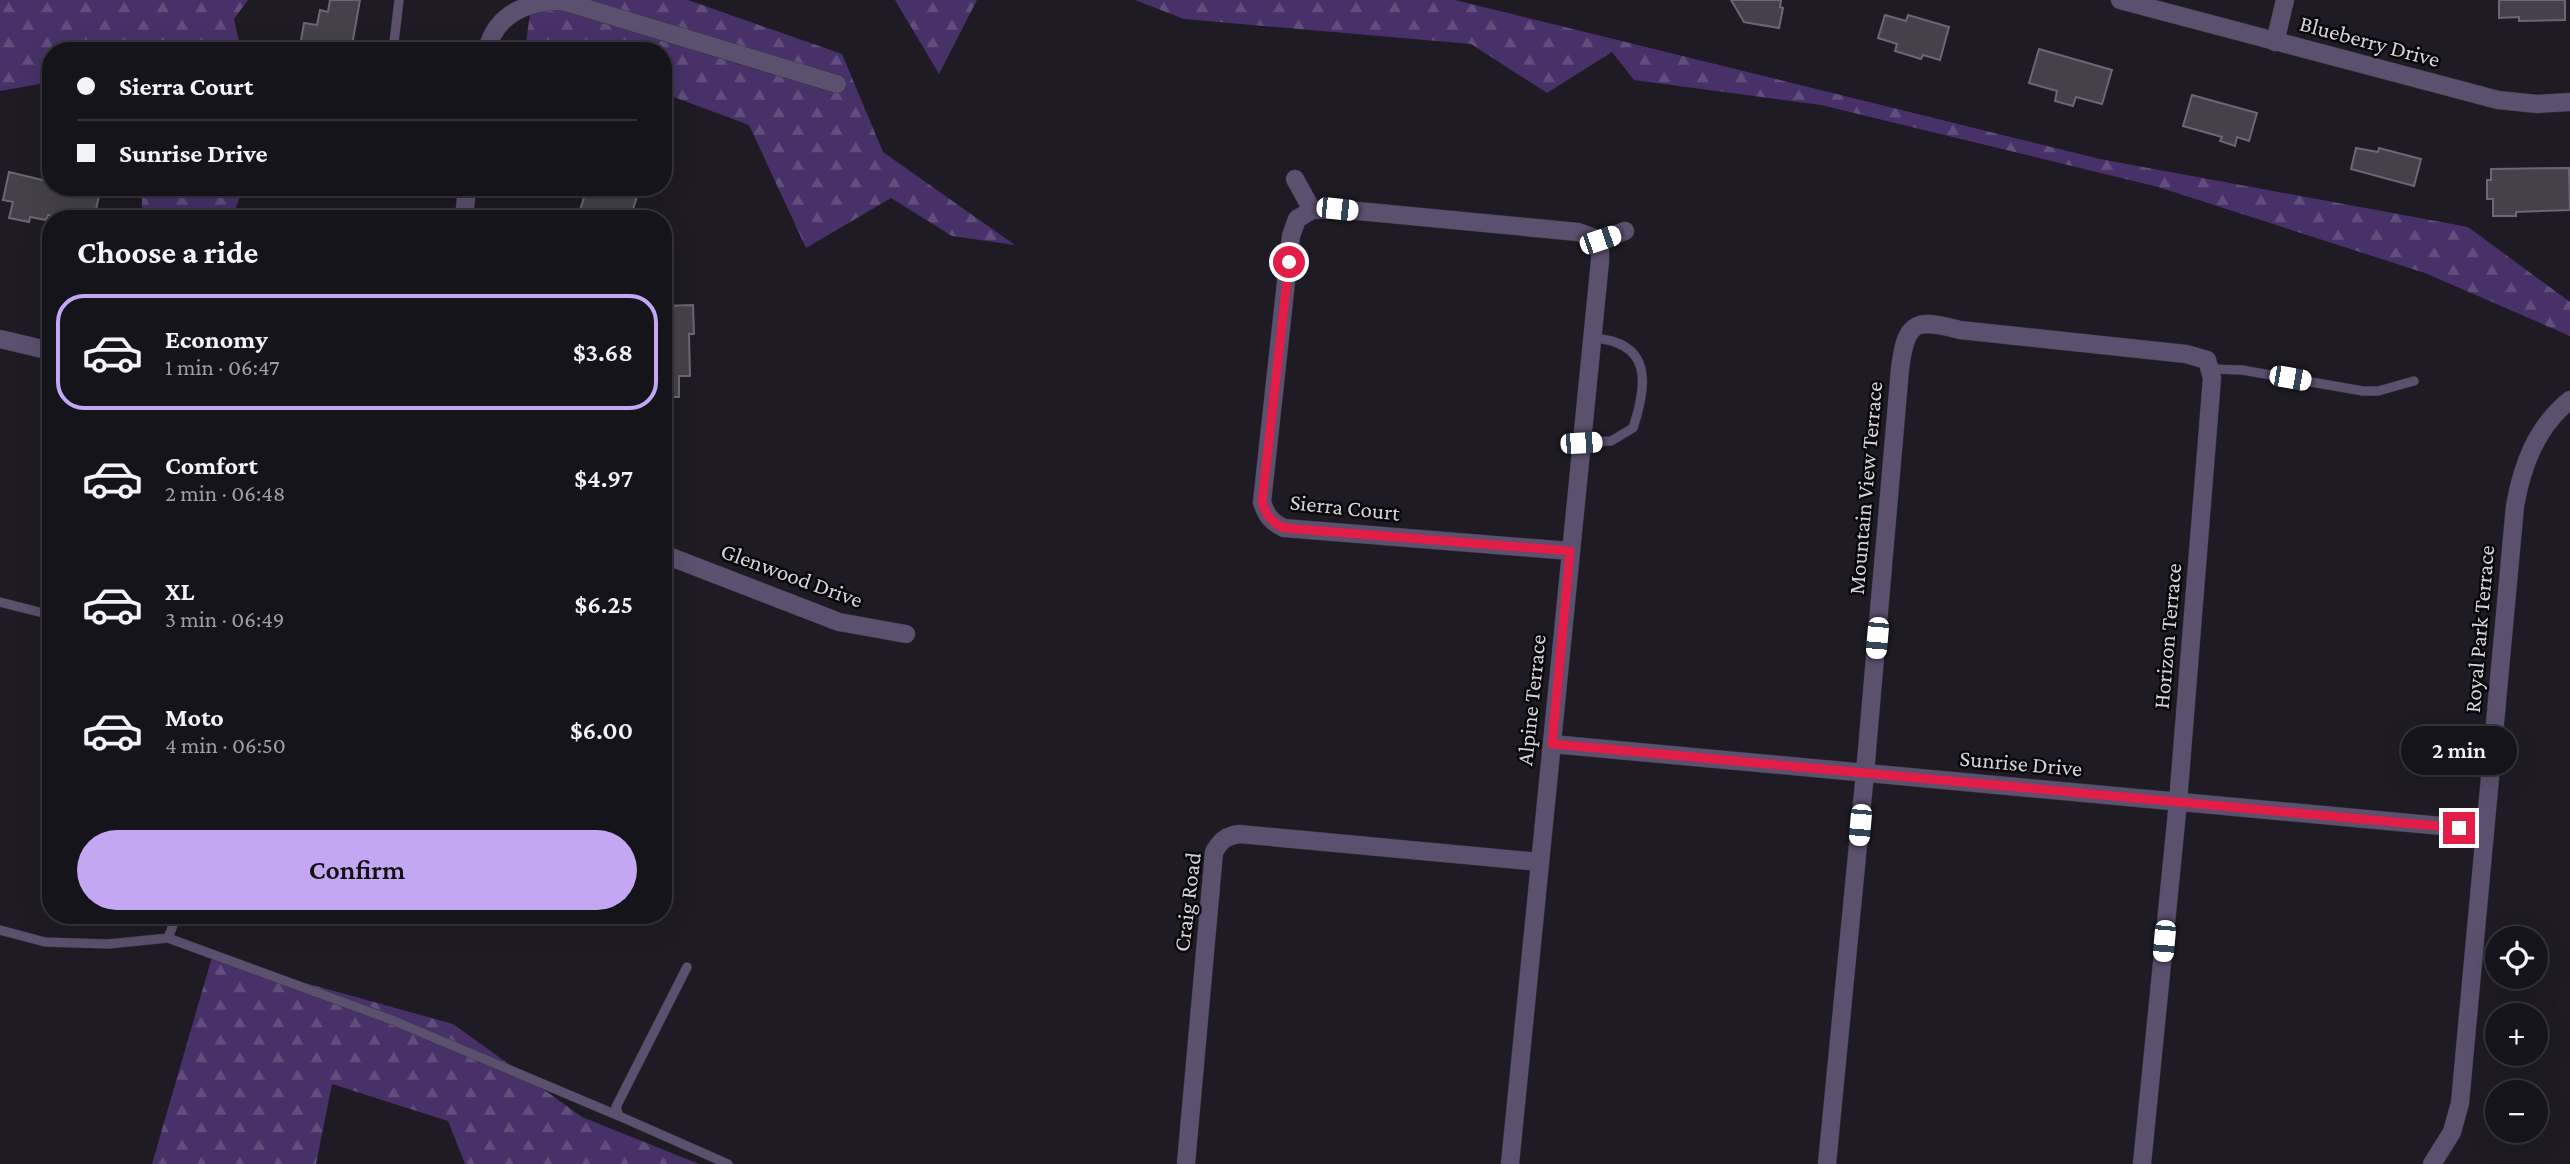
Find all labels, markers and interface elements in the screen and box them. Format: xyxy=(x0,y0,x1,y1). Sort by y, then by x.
street label: Blueberry Drive xyxy=(2297,10,2443,72)
text: Sierra Court xyxy=(119,72,253,101)
text: Sunrise Drive xyxy=(119,139,268,168)
car xyxy=(1316,196,1359,222)
car xyxy=(1577,223,1624,257)
text: Choose a ride xyxy=(77,234,258,270)
route start xyxy=(1273,246,1305,278)
icon: car xyxy=(81,321,144,384)
text: Economy xyxy=(165,325,268,354)
text: $3.68 xyxy=(573,338,633,367)
text: 1 min · 06:47 xyxy=(165,354,280,380)
car xyxy=(2268,364,2313,392)
street label: Mountain View Terrace xyxy=(1843,380,1887,596)
car xyxy=(1560,431,1603,455)
icon: car xyxy=(81,447,144,510)
text: Comfort xyxy=(165,451,258,480)
text: $4.97 xyxy=(574,464,633,493)
text: 2 min · 06:48 xyxy=(165,480,285,506)
street label: Sierra Court xyxy=(1289,488,1402,526)
street label: Glenwood Drive xyxy=(718,537,866,613)
street label: Royal Park Terrace xyxy=(2459,544,2499,714)
street label: Horizon Terrace xyxy=(2148,562,2186,710)
icon: car xyxy=(81,573,144,636)
text: XL xyxy=(165,577,194,606)
text: $6.25 xyxy=(575,590,633,619)
text: 3 min · 06:49 xyxy=(165,606,284,632)
car xyxy=(1865,616,1890,660)
street label: Alpine Terrace xyxy=(1511,633,1551,767)
icon: car xyxy=(81,699,144,762)
text: Moto xyxy=(165,703,224,732)
text: $6.00 xyxy=(570,716,633,745)
callout: 2 min xyxy=(2401,726,2517,776)
text: 4 min · 06:50 xyxy=(165,732,286,758)
text: 2 min xyxy=(2432,737,2486,763)
street label: Sunrise Drive xyxy=(1959,745,2083,781)
car xyxy=(1848,803,1873,847)
route end xyxy=(2443,812,2475,844)
button: Confirm xyxy=(77,830,637,910)
street label: Craig Road xyxy=(1168,851,1206,953)
car xyxy=(2152,919,2177,963)
map controls xyxy=(2485,926,2548,1143)
button: locate xyxy=(2485,926,2548,989)
button: + xyxy=(2485,1003,2548,1066)
button: − xyxy=(2485,1080,2548,1143)

